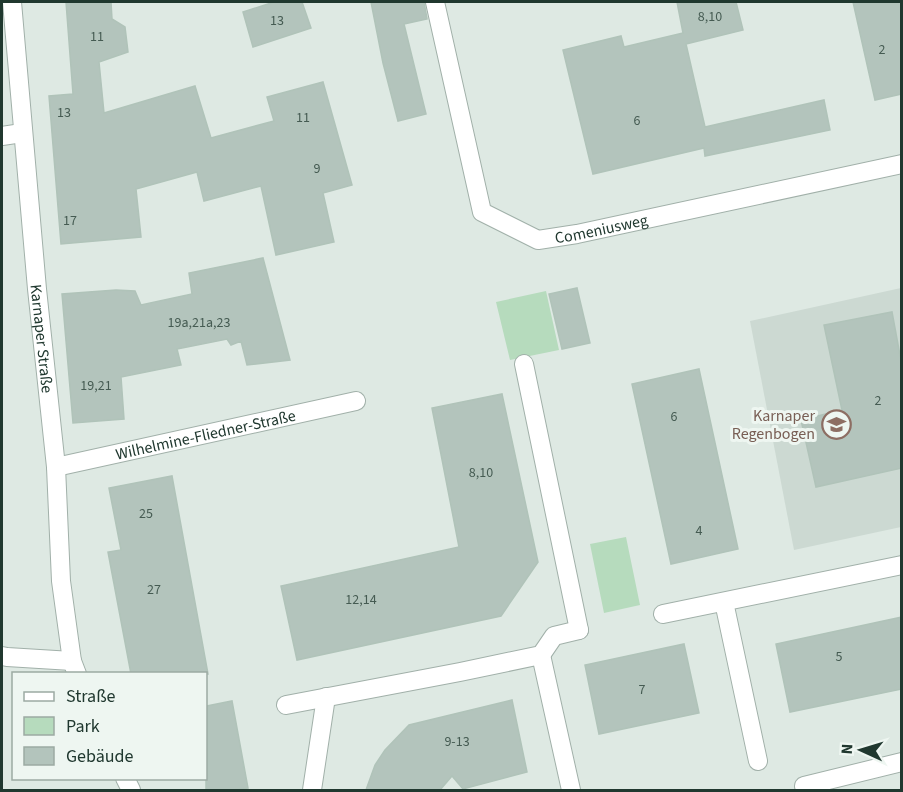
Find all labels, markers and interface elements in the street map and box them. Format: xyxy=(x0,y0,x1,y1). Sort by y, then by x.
house number: 8,10 xyxy=(698,7,722,27)
house number: 13 xyxy=(270,11,284,31)
house number: 11 xyxy=(90,27,104,47)
house number: 2 xyxy=(879,40,886,60)
house number: 13 xyxy=(57,103,71,123)
house number: 11 xyxy=(296,108,310,128)
house number: 6 xyxy=(634,111,641,131)
house number: 9 xyxy=(314,159,321,179)
street label: Comeniusweg xyxy=(553,209,650,249)
house number: 17 xyxy=(63,211,77,231)
street label: Karnaper Straße xyxy=(25,283,58,394)
house number: 19a,21a,23 xyxy=(168,313,230,333)
house number: 19,21 xyxy=(80,376,112,396)
house number: 2 xyxy=(875,391,882,411)
street label: Wilhelmine-Fliedner-Straße xyxy=(114,405,298,466)
place label: Karnaper Regenbogen xyxy=(732,405,815,445)
house number: 6 xyxy=(671,407,678,427)
school or university icon: Karnaper Regenbogen xyxy=(820,408,852,440)
house number: 8,10 xyxy=(469,463,493,483)
house number: 25 xyxy=(139,504,153,524)
house number: 4 xyxy=(696,521,703,541)
house number: 27 xyxy=(147,580,161,600)
house number: 12,14 xyxy=(345,590,377,610)
house number: 5 xyxy=(836,647,843,667)
legend xyxy=(12,672,207,780)
house number: 7 xyxy=(639,680,646,700)
text: Straße xyxy=(66,684,116,709)
text: Park xyxy=(66,714,100,739)
north arrow xyxy=(831,720,891,780)
house number: 9-13 xyxy=(444,732,470,752)
text: N xyxy=(836,743,858,755)
text: Gebäude xyxy=(66,744,134,769)

